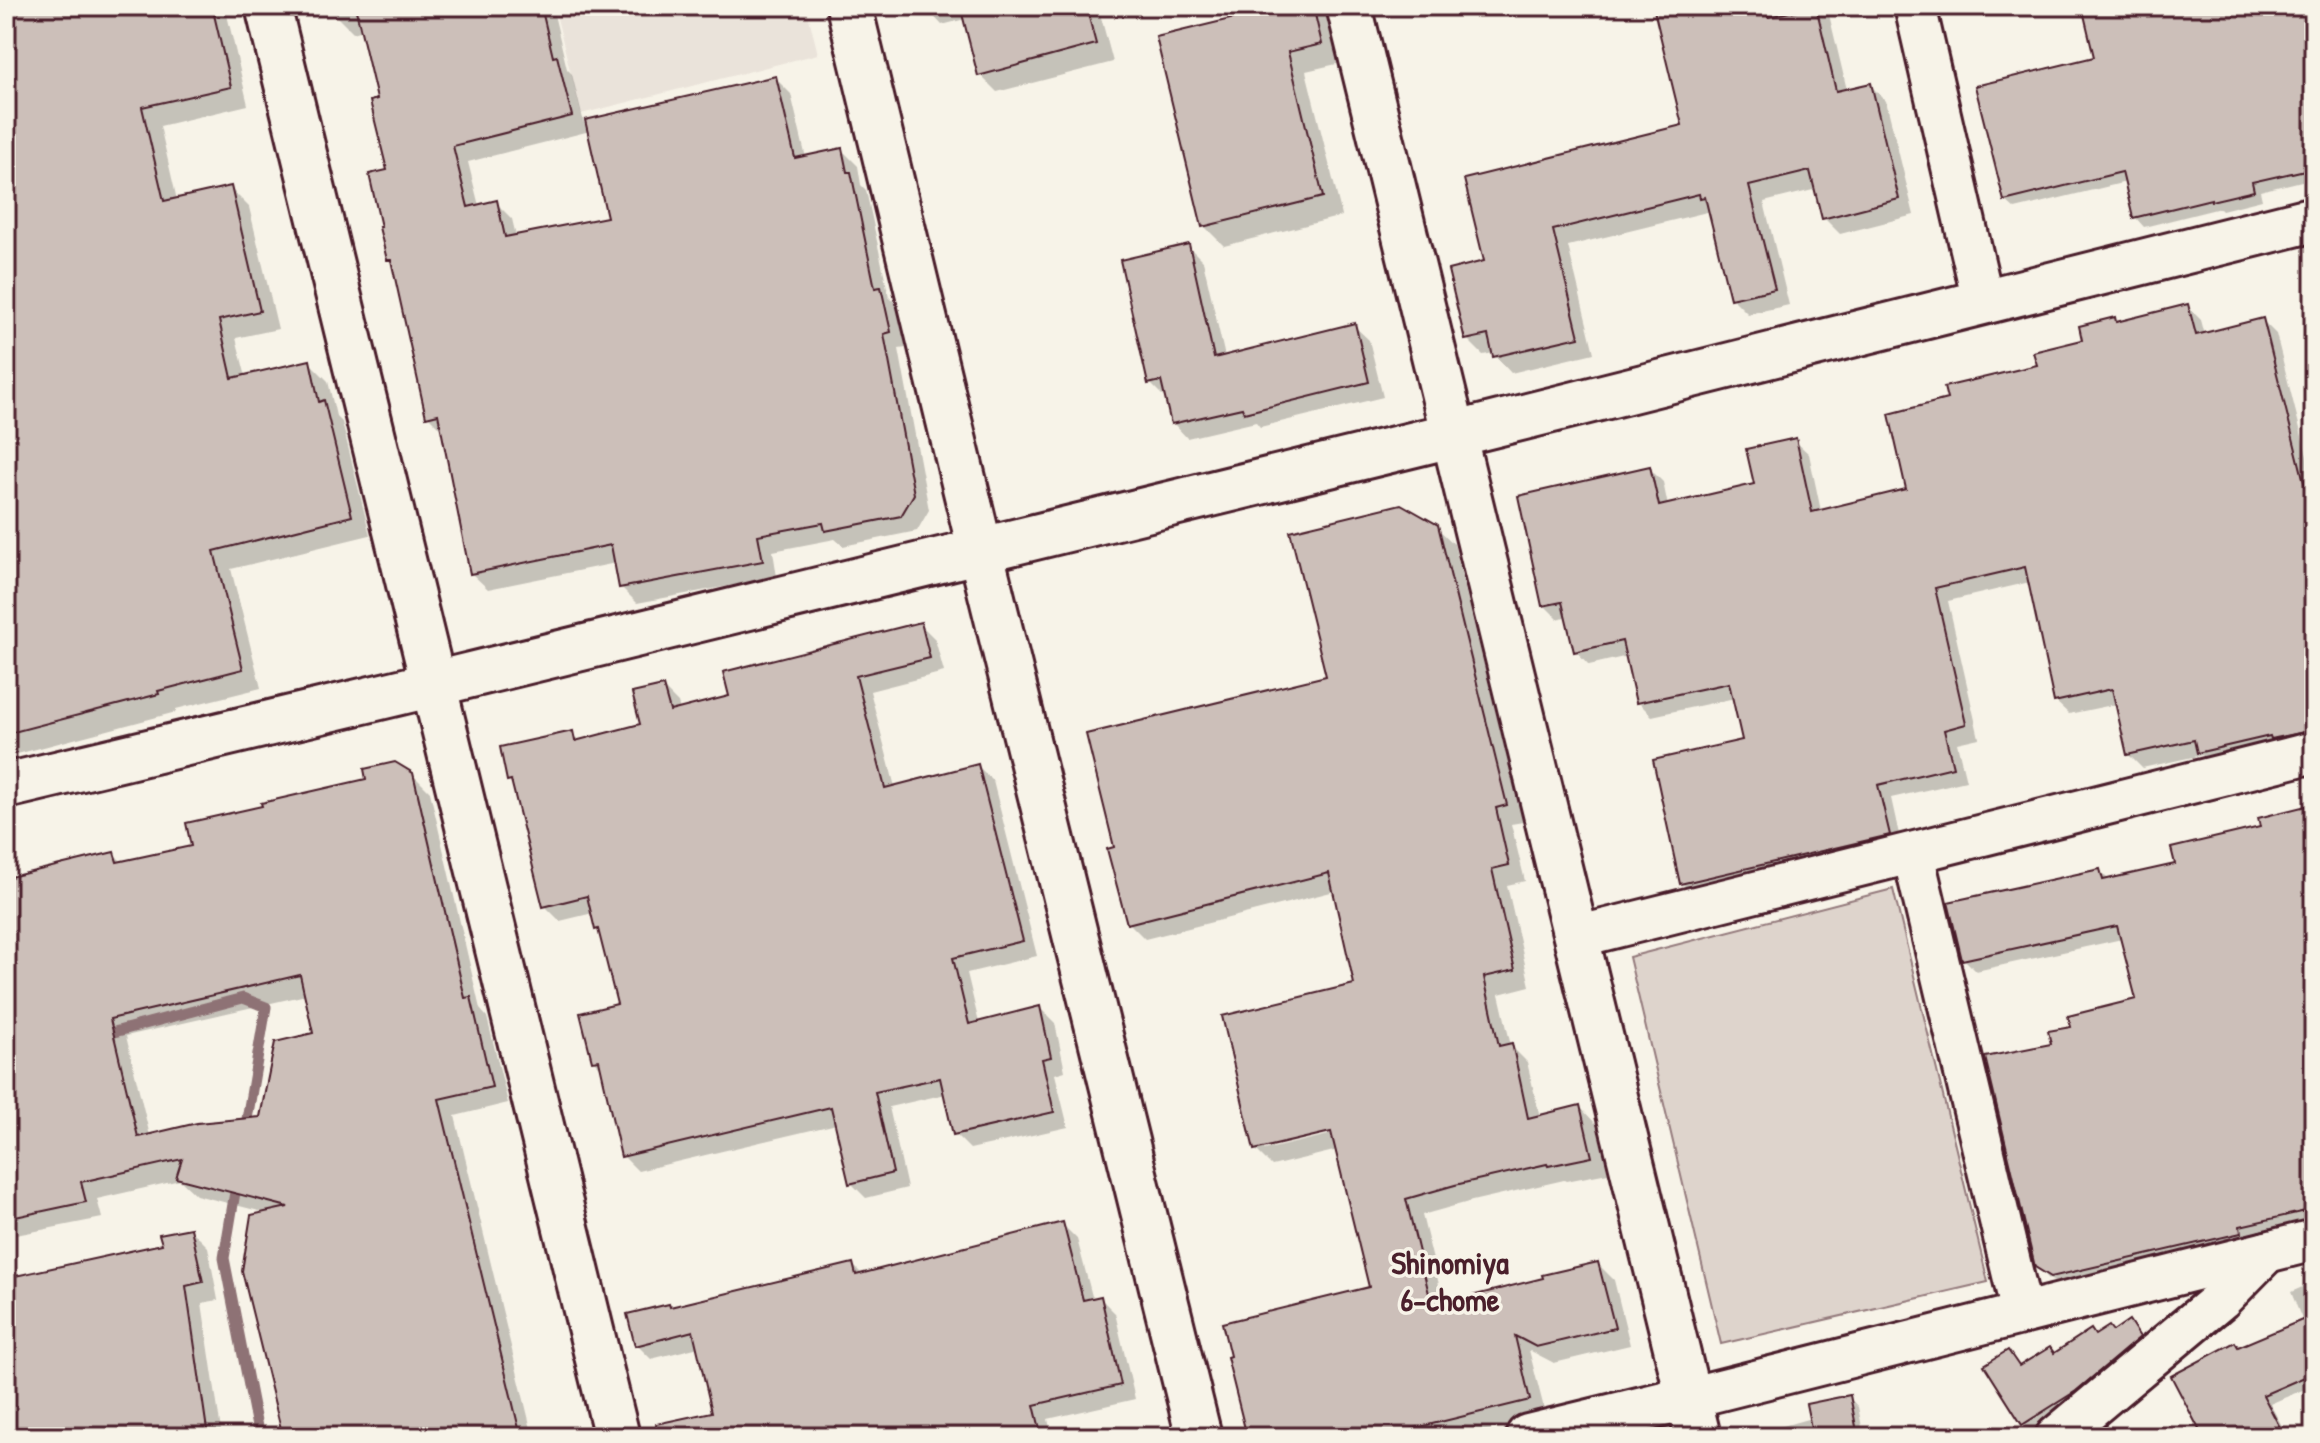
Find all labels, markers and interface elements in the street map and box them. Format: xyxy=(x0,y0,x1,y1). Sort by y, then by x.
district label: Shinomiya 6-chome xyxy=(1391,1241,1509,1321)

